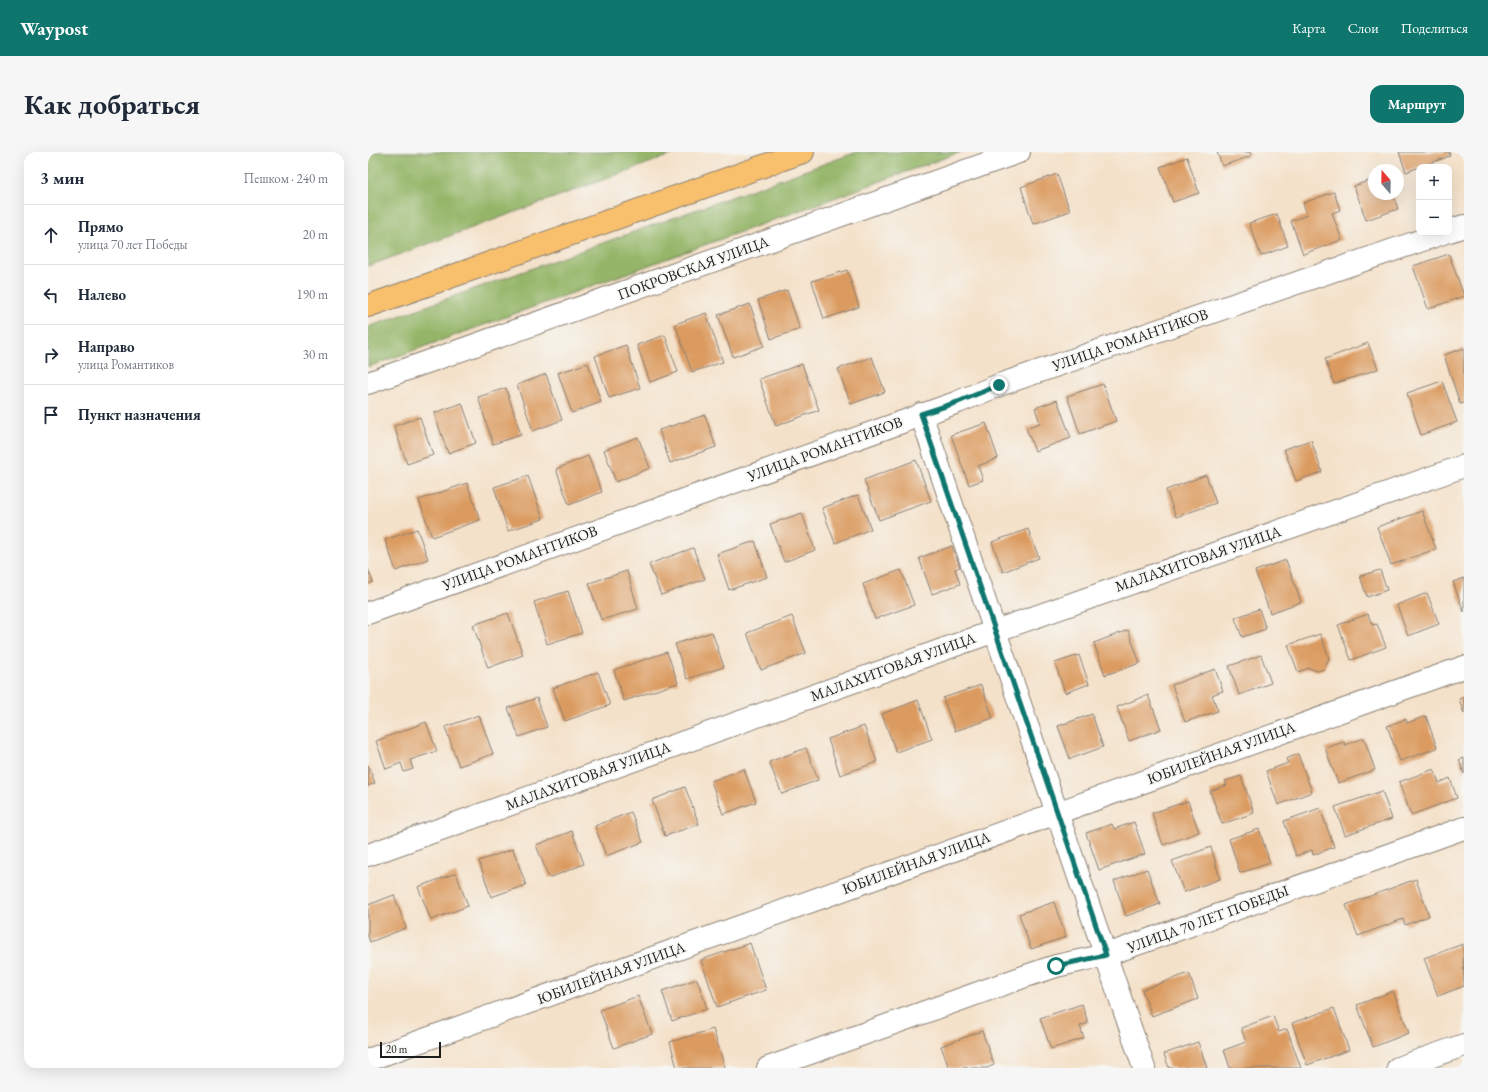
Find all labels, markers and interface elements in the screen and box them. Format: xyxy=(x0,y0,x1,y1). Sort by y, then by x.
text: Waypost xyxy=(20,16,88,41)
text: Карта xyxy=(1292,19,1326,37)
text: Слои xyxy=(1348,19,1379,37)
text: Поделиться xyxy=(1401,19,1468,37)
button: Маршрут xyxy=(1370,85,1464,123)
text: Как добраться xyxy=(24,86,200,122)
north arrow xyxy=(1368,164,1404,200)
map controls xyxy=(1416,164,1452,236)
button: + xyxy=(1416,164,1452,200)
text: 3 мин xyxy=(40,167,84,189)
text: Пешком · 240 m xyxy=(244,170,328,187)
button: − xyxy=(1416,200,1452,236)
text: Прямо xyxy=(78,217,123,236)
icon: ahead xyxy=(40,224,62,246)
text: 20 m xyxy=(303,226,328,243)
street label: ПОКРОВСКАЯ УЛИЦА xyxy=(615,231,772,304)
text: улица 70 лет Победы xyxy=(78,236,188,253)
icon: left xyxy=(40,284,62,306)
text: Налево xyxy=(78,285,126,304)
text: 190 m xyxy=(297,286,328,303)
street label: УЛИЦА РОМАНТИКОВ xyxy=(1048,304,1210,375)
text: Направо xyxy=(78,337,135,356)
icon: right xyxy=(40,344,62,366)
text: 30 m xyxy=(303,346,328,363)
text: улица Романтиков xyxy=(78,356,174,373)
route end xyxy=(990,376,1008,394)
icon: arrive xyxy=(40,404,62,426)
text: Пункт назначения xyxy=(78,405,201,424)
street label: УЛИЦА РОМАНТИКОВ xyxy=(744,412,905,486)
street label: УЛИЦА РОМАНТИКОВ xyxy=(439,521,600,595)
street label: МАЛАХИТОВАЯ УЛИЦА xyxy=(1112,521,1284,596)
street label: МАЛАХИТОВАЯ УЛИЦА xyxy=(808,628,979,705)
street label: ЮБИЛЕЙНАЯ УЛИЦА xyxy=(1144,717,1298,788)
street label: МАЛАХИТОВАЯ УЛИЦА xyxy=(503,737,674,814)
street label: ЮБИЛЕЙНАЯ УЛИЦА xyxy=(839,827,993,898)
street label: УЛИЦА 70 ЛЕТ ПОБЕДЫ xyxy=(1123,880,1291,957)
street label: ЮБИЛЕЙНАЯ УЛИЦА xyxy=(534,937,688,1008)
route start xyxy=(1047,957,1065,975)
scale bar xyxy=(380,1040,441,1059)
text: 20 m xyxy=(386,1042,407,1056)

